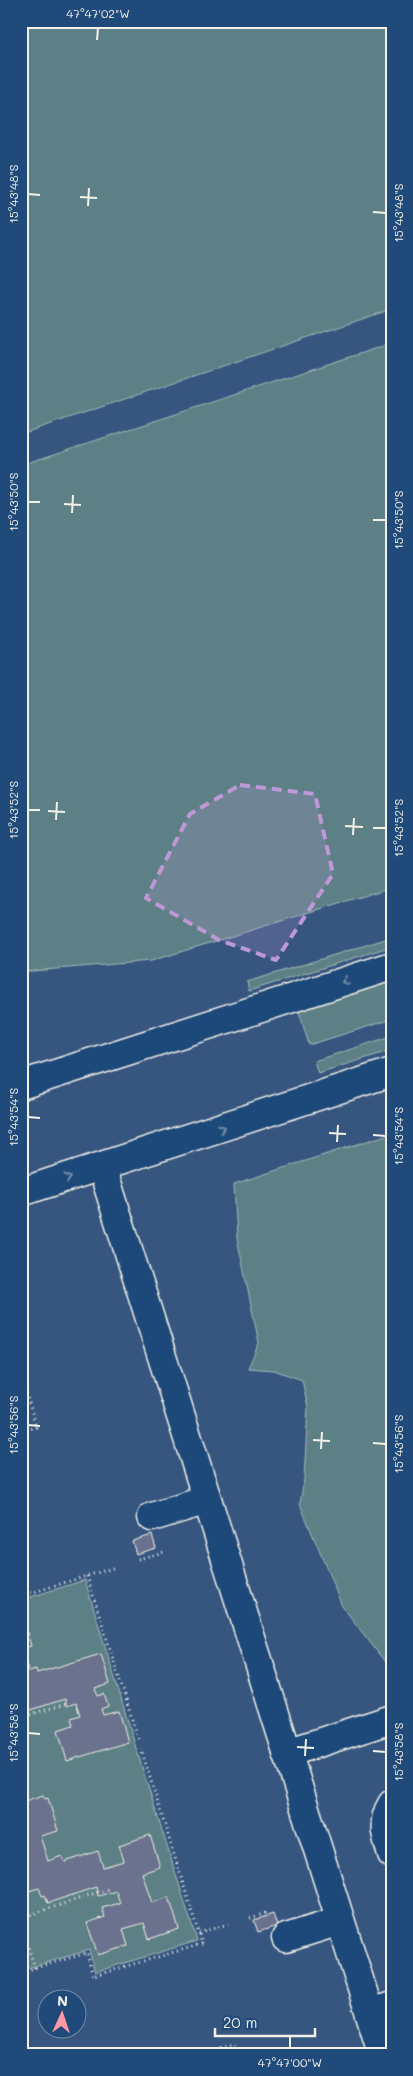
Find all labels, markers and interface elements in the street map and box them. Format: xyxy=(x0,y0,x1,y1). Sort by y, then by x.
text: 47°47'02"W xyxy=(66,5,130,21)
text: 15°43'48"S xyxy=(5,164,21,224)
text: 15°43'48"S xyxy=(390,183,406,243)
text: 15°43'50"S xyxy=(5,472,21,532)
text: 15°43'50"S xyxy=(390,490,406,550)
text: 15°43'52"S xyxy=(5,781,21,839)
text: 15°43'52"S xyxy=(390,799,406,857)
one-way arrow xyxy=(342,975,350,985)
text: 15°43'54"S xyxy=(5,1087,21,1146)
text: 15°43'54"S xyxy=(390,1106,406,1165)
one-way arrow xyxy=(218,1124,226,1134)
one-way arrow xyxy=(63,1173,71,1183)
text: 15°43'56"S xyxy=(5,1395,21,1454)
text: 15°43'56"S xyxy=(390,1414,406,1473)
text: 15°43'58"S xyxy=(5,1703,21,1762)
text: 15°43'58"S xyxy=(390,1722,406,1781)
north arrow xyxy=(38,1988,88,2038)
text: N xyxy=(57,1991,69,2010)
scale bar xyxy=(215,2006,316,2038)
text: 20 m xyxy=(223,2012,257,2032)
text: 47°47'00"W xyxy=(258,2054,322,2070)

